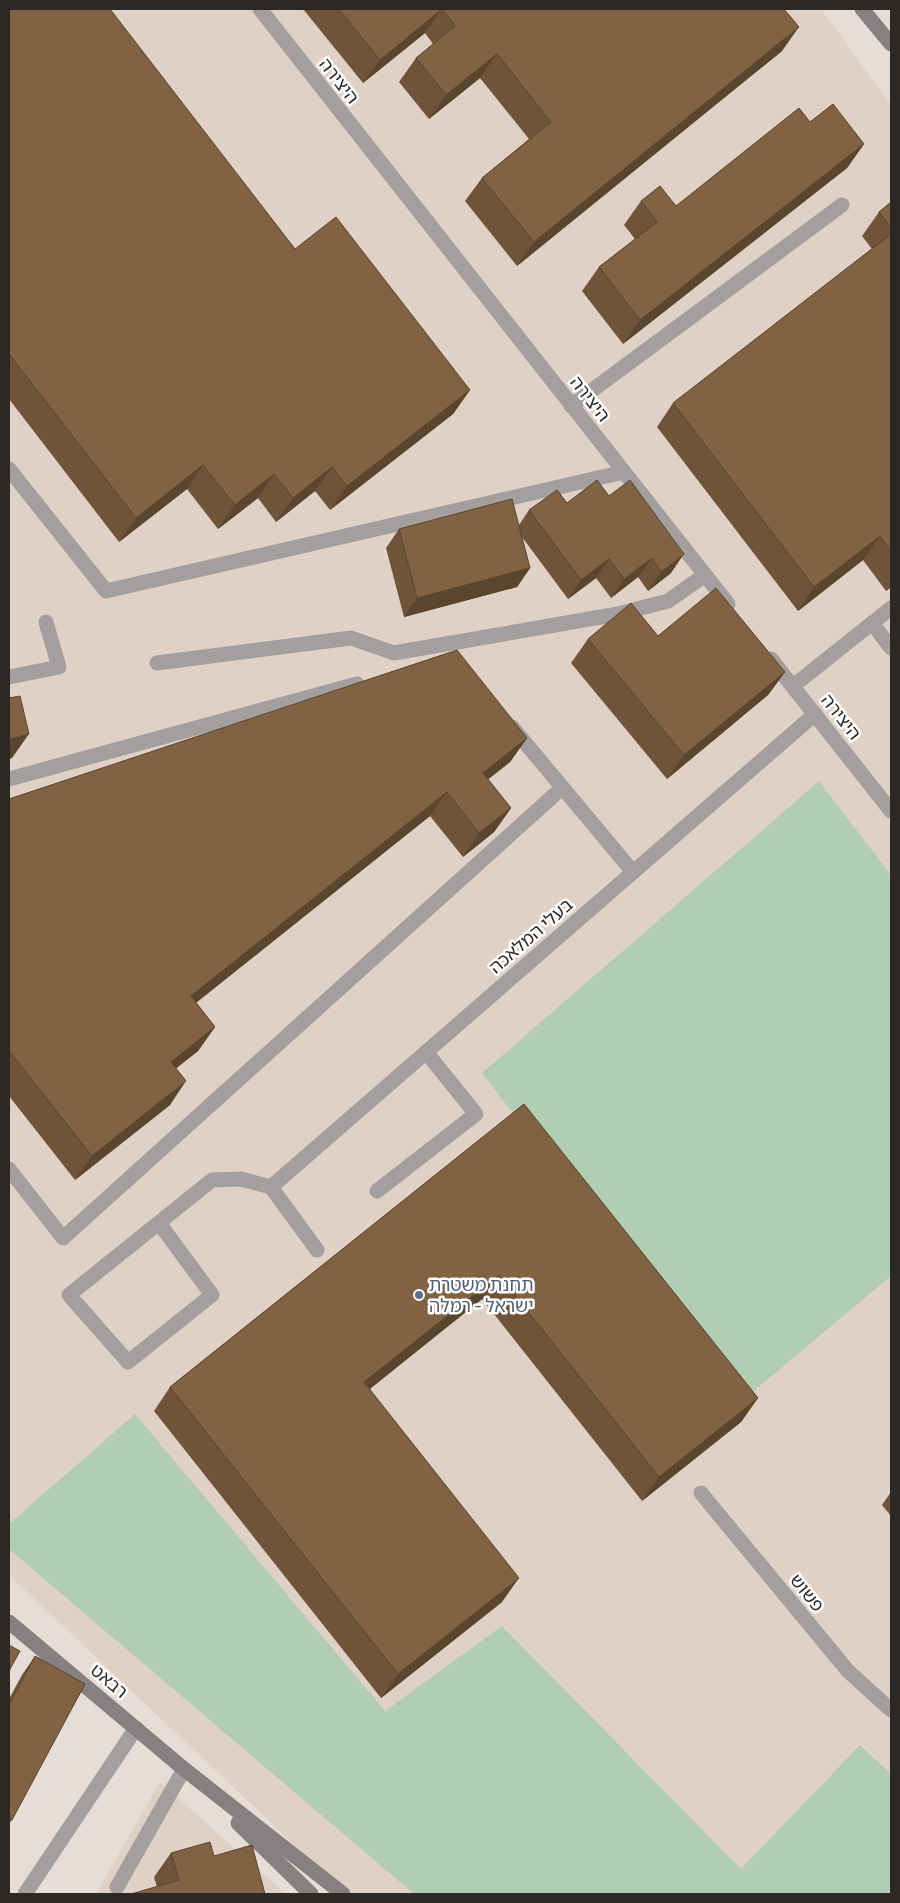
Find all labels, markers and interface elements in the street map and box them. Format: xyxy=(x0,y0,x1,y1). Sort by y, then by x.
street label: היצירה xyxy=(315,53,364,108)
street label: היצירה xyxy=(566,371,615,426)
street label: היצירה xyxy=(817,689,866,744)
street label: בעלי המלאכה xyxy=(484,893,577,978)
place label: תחנת משטרת ישראל - רמלה xyxy=(429,1273,534,1316)
marker: תחנת משטרת ישראל - רמלה xyxy=(413,1289,425,1301)
street label: פשוש xyxy=(786,1569,830,1616)
street label: רבאט xyxy=(87,1658,133,1702)

